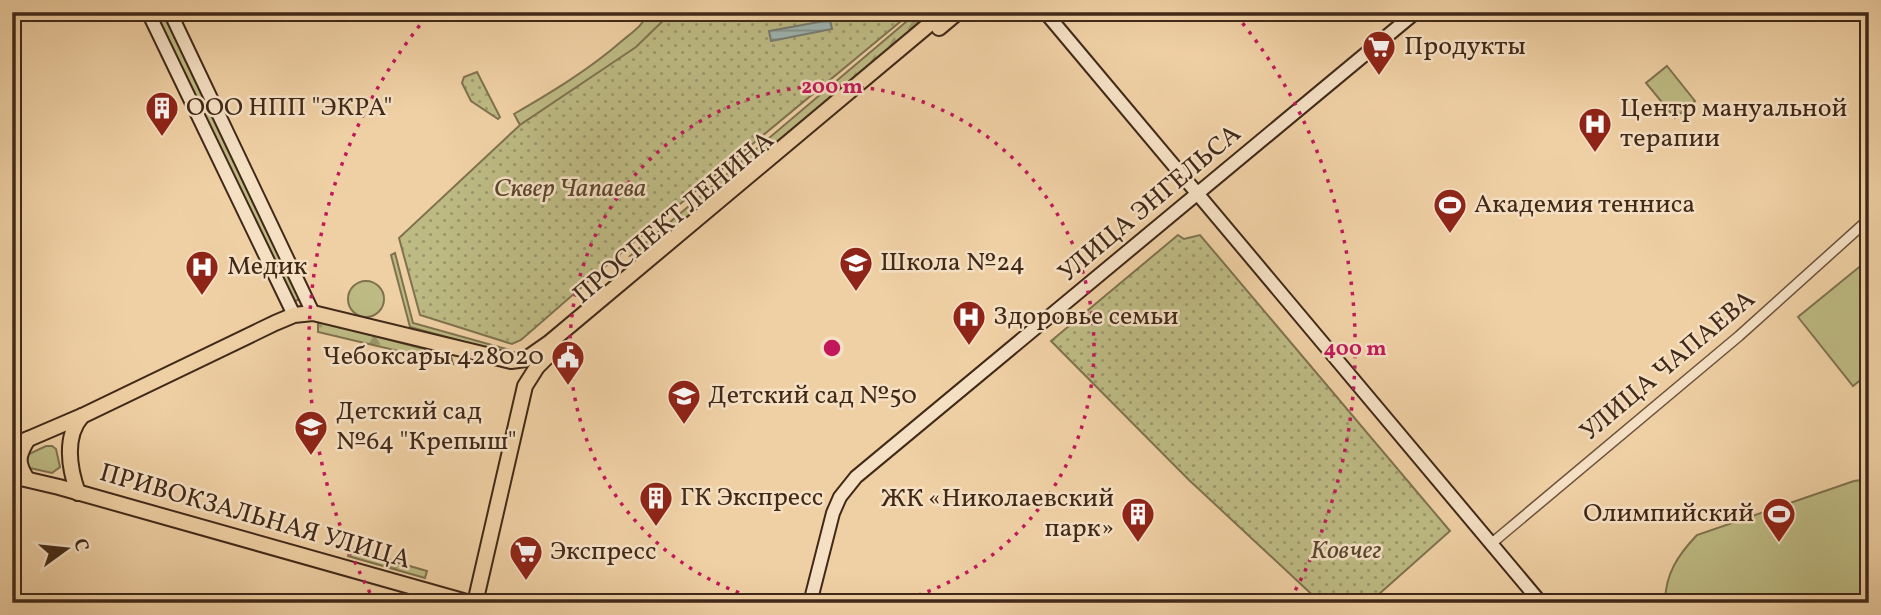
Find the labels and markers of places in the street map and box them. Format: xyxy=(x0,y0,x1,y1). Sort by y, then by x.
supermarket icon: Продукты xyxy=(1360,28,1398,77)
place label: Продукты xyxy=(1404,29,1526,65)
building icon: ООО НПП "ЭКРА" xyxy=(143,89,181,138)
place label: ООО НПП "ЭКРА" xyxy=(186,90,393,126)
place label: Центр мануальной терапии xyxy=(1620,91,1847,157)
hospital icon: Центр мануальной терапии xyxy=(1576,105,1614,154)
sports icon: Академия тенниса xyxy=(1431,186,1469,235)
place label: Академия тенниса xyxy=(1474,187,1695,223)
school or university icon: Школа №24 xyxy=(837,244,875,293)
place label: Школа №24 xyxy=(880,245,1025,281)
hospital icon: Медик xyxy=(183,248,221,297)
place label: Медик xyxy=(227,249,308,285)
hospital icon: Здоровье семьи xyxy=(950,298,988,347)
place label: Здоровье семьи xyxy=(993,299,1179,335)
centre of rings xyxy=(820,336,844,360)
public building icon: Чебоксары 428020 xyxy=(549,338,587,387)
place label: Чебоксары 428020 xyxy=(323,339,544,375)
school or university icon: Детский сад №50 xyxy=(665,377,703,426)
place label: Детский сад №50 xyxy=(708,378,917,414)
place label: Детский сад №64 "Крепыш" xyxy=(336,394,517,460)
school or university icon: Детский сад №64 "Крепыш" xyxy=(292,408,330,457)
building icon: ГК Экспресс xyxy=(637,479,675,528)
place label: ГК Экспресс xyxy=(680,480,823,516)
place label: ЖК «Николаевский парк» xyxy=(881,481,1114,547)
building icon: ЖК «Николаевский парк» xyxy=(1119,495,1157,544)
sports icon: Олимпийский xyxy=(1760,495,1798,544)
place label: Олимпийский xyxy=(1583,496,1754,532)
supermarket icon: Экспресс xyxy=(507,533,545,582)
place label: Экспресс xyxy=(550,534,657,570)

